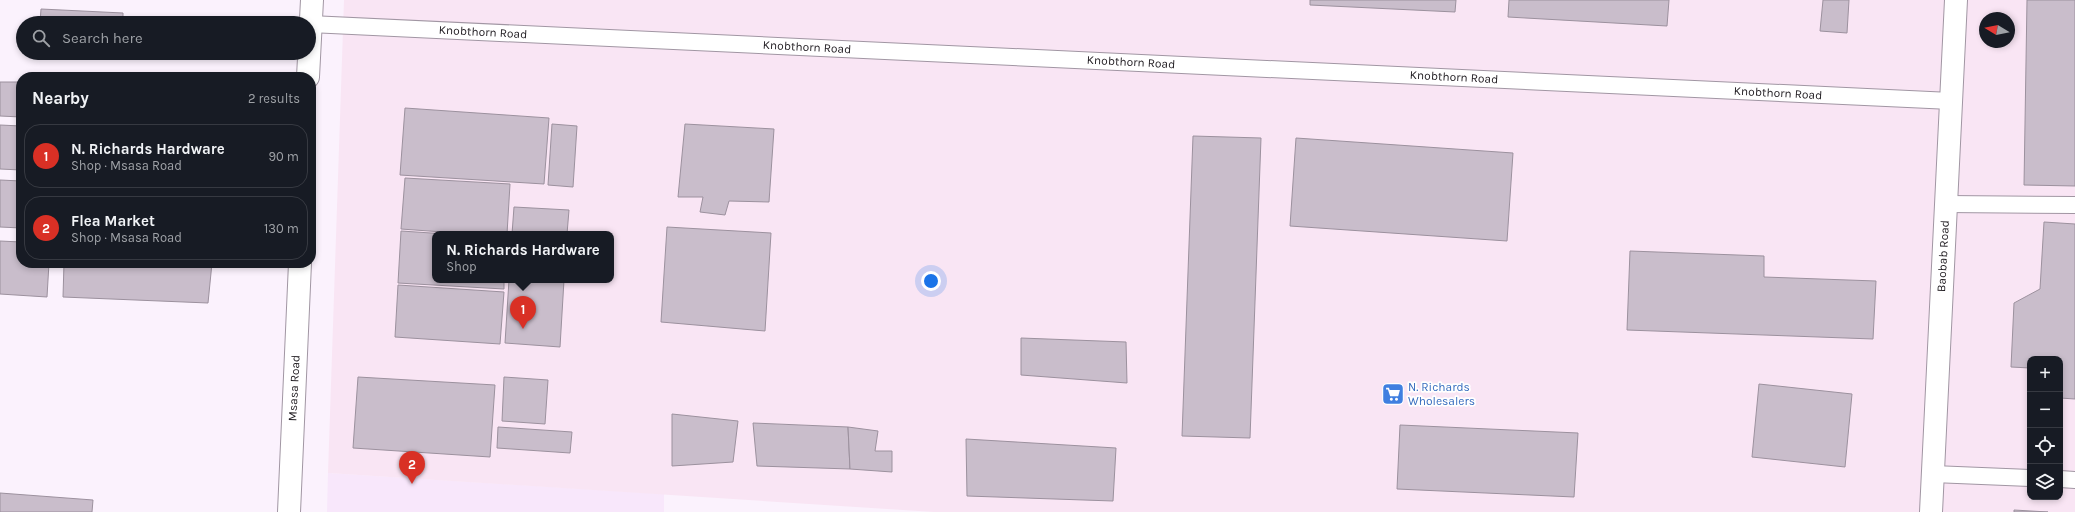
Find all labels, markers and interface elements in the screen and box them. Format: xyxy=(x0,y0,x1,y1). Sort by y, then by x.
north arrow xyxy=(1979,12,2015,48)
search box xyxy=(16,16,316,60)
street label: Knobthorn Road xyxy=(438,23,528,41)
icon: search xyxy=(30,27,52,49)
text: Search here xyxy=(62,29,143,47)
street label: Knobthorn Road xyxy=(762,38,852,56)
street label: Knobthorn Road xyxy=(1086,53,1176,71)
street label: Knobthorn Road xyxy=(1409,68,1499,86)
street label: Knobthorn Road xyxy=(1733,84,1823,102)
text: Nearby xyxy=(32,88,89,108)
text: 2 results xyxy=(248,91,300,106)
text: N. Richards Hardware xyxy=(71,140,225,158)
text: 1 xyxy=(44,149,48,164)
text: 90 m xyxy=(268,149,299,164)
text: Shop · Msasa Road xyxy=(71,158,182,173)
text: Flea Market xyxy=(71,212,155,230)
street label: Baobab Road xyxy=(1934,220,1952,292)
text: 2 xyxy=(42,221,50,236)
text: 130 m xyxy=(264,221,299,236)
text: Shop · Msasa Road xyxy=(71,230,182,245)
popup xyxy=(432,231,614,283)
text: N. Richards Hardware xyxy=(446,241,600,259)
text: Shop xyxy=(446,259,477,274)
your location xyxy=(921,271,941,291)
pin: 1 xyxy=(510,296,536,329)
street label: Msasa Road xyxy=(285,354,303,422)
map controls xyxy=(2027,356,2063,500)
button: + xyxy=(2027,356,2063,392)
place label: N. Richards Wholesalers xyxy=(1408,380,1475,408)
supermarket icon: N. Richards Wholesalers xyxy=(1380,381,1406,407)
button: − xyxy=(2027,392,2063,428)
button: locate xyxy=(2027,428,2063,464)
pin: 2 xyxy=(399,451,425,484)
button: layers xyxy=(2027,464,2063,500)

